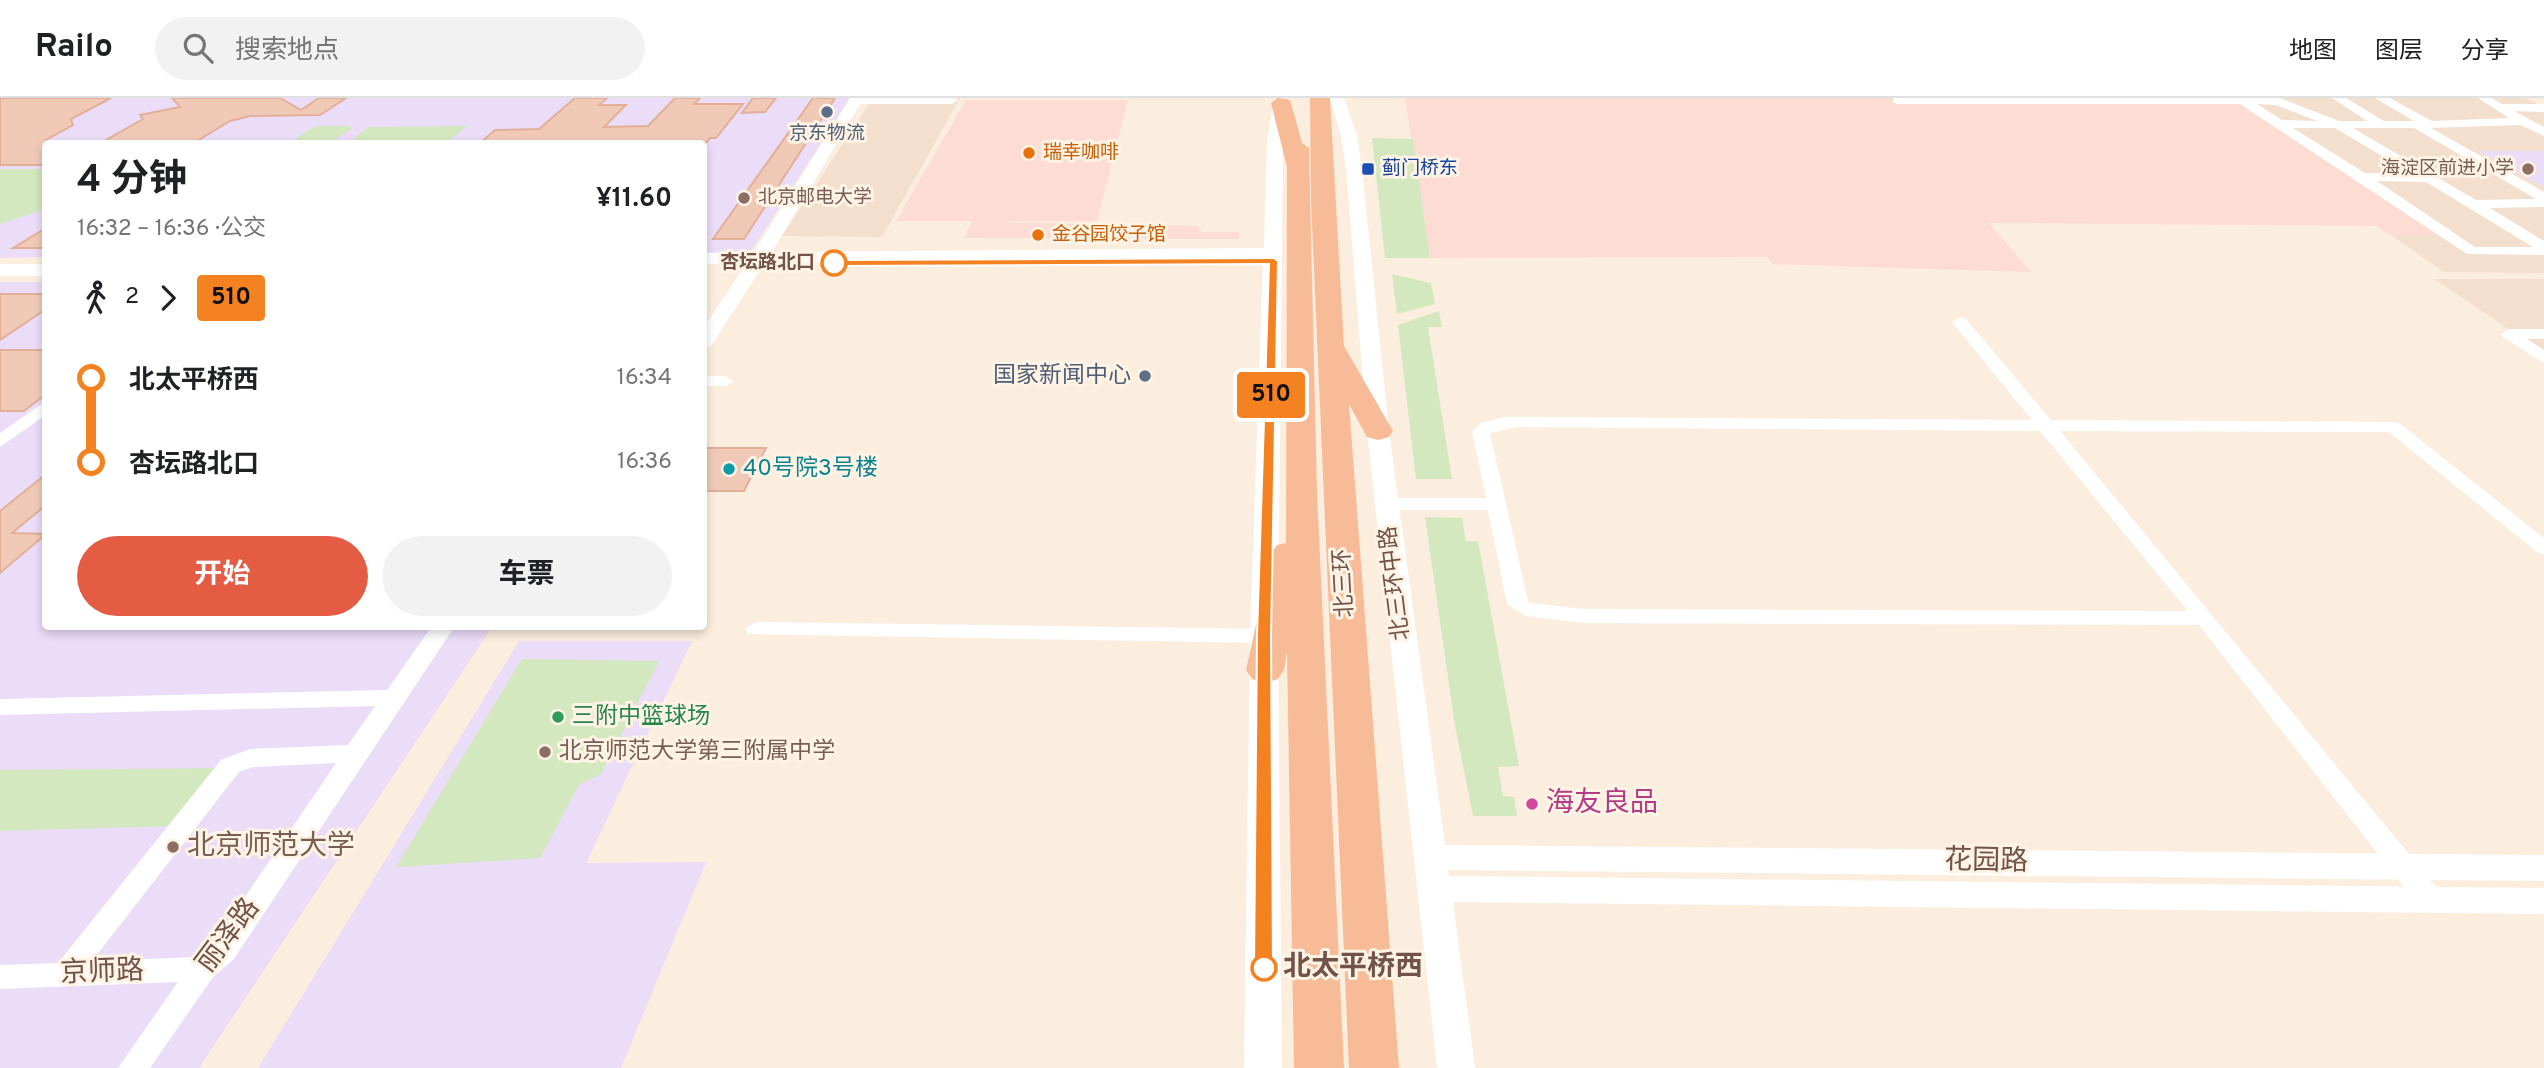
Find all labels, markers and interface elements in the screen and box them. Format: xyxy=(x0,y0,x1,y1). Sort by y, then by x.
search box xyxy=(155,17,645,80)
text: Railo xyxy=(35,27,113,69)
icon: search xyxy=(179,29,217,67)
text: 搜索地点 xyxy=(235,35,339,68)
text: 地图 xyxy=(2289,37,2337,67)
text: 图层 xyxy=(2375,37,2423,67)
text: 分享 xyxy=(2461,37,2509,67)
marker: 京东物流 xyxy=(819,104,835,120)
place label: 京东物流 xyxy=(789,122,865,146)
place label: 瑞幸咖啡 xyxy=(1043,141,1119,165)
marker: 瑞幸咖啡 xyxy=(1021,145,1037,161)
text: 4 分钟 xyxy=(77,157,187,206)
place label: 蓟门桥东 xyxy=(1382,157,1458,181)
place label: 海淀区前进小学 xyxy=(2381,157,2514,181)
marker: 蓟门桥东 xyxy=(1360,161,1376,177)
marker: 海淀区前进小学 xyxy=(2520,161,2536,177)
text: ¥11.60 xyxy=(596,183,672,216)
place label: 北京邮电大学 xyxy=(758,186,872,210)
marker: 北京邮电大学 xyxy=(736,190,752,206)
text: 16:32 – 16:36 · 公交 xyxy=(77,215,266,244)
place label: 金谷园饺子馆 xyxy=(1052,223,1166,247)
marker: 金谷园饺子馆 xyxy=(1030,227,1046,243)
marker: 杏坛路北口 xyxy=(821,250,847,276)
place label: 杏坛路北口 xyxy=(720,251,815,275)
icon: walk xyxy=(77,279,115,317)
icon: forward xyxy=(149,279,187,317)
text: 2 xyxy=(125,283,139,312)
text: 510 xyxy=(211,283,251,313)
place label: 国家新闻中心 xyxy=(993,362,1131,391)
text: 16:34 xyxy=(616,364,672,393)
text: 北太平桥西 xyxy=(129,365,259,398)
marker: 国家新闻中心 xyxy=(1137,368,1153,384)
line badge: 510 xyxy=(1231,372,1311,418)
text: 510 xyxy=(1251,380,1291,410)
text: 16:36 xyxy=(617,448,672,477)
text: 杏坛路北口 xyxy=(129,449,259,482)
place label: 40号院3号楼 xyxy=(743,455,878,484)
marker: 40号院3号楼 xyxy=(721,461,737,477)
street label: 北三环中路 xyxy=(1375,524,1417,642)
button: 开始 xyxy=(77,536,368,616)
button: 车票 xyxy=(382,536,672,616)
street label: 北三环 xyxy=(1329,548,1361,618)
place label: 三附中篮球场 xyxy=(572,703,710,732)
marker: 三附中篮球场 xyxy=(550,709,566,725)
place label: 北京师范大学第三附属中学 xyxy=(559,738,835,767)
marker: 北京师范大学第三附属中学 xyxy=(537,744,553,760)
place label: 海友良品 xyxy=(1546,786,1658,822)
marker: 海友良品 xyxy=(1524,796,1540,812)
place label: 北京师范大学 xyxy=(187,829,355,865)
marker: 北京师范大学 xyxy=(165,839,181,855)
street label: 花园路 xyxy=(1944,843,2028,881)
street label: 丽泽路 xyxy=(189,892,269,980)
place label: 北太平桥西 xyxy=(1283,950,1423,986)
street label: 京师路 xyxy=(59,954,145,992)
marker: 北太平桥西 xyxy=(1251,955,1277,981)

